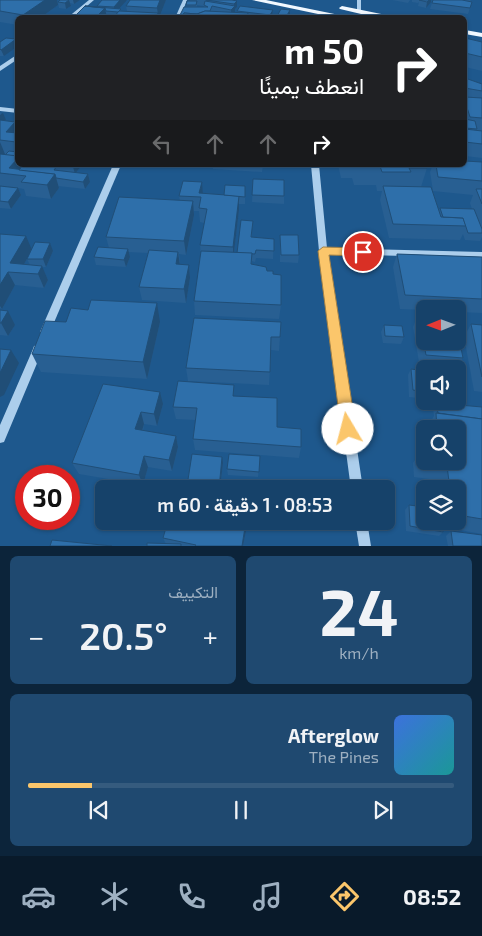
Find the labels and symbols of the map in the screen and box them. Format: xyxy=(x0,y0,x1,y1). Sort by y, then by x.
pin xyxy=(342,231,384,273)
north arrow xyxy=(416,300,466,350)
position arrow xyxy=(321,402,373,454)
speed limit sign: 30 xyxy=(15,465,80,530)

